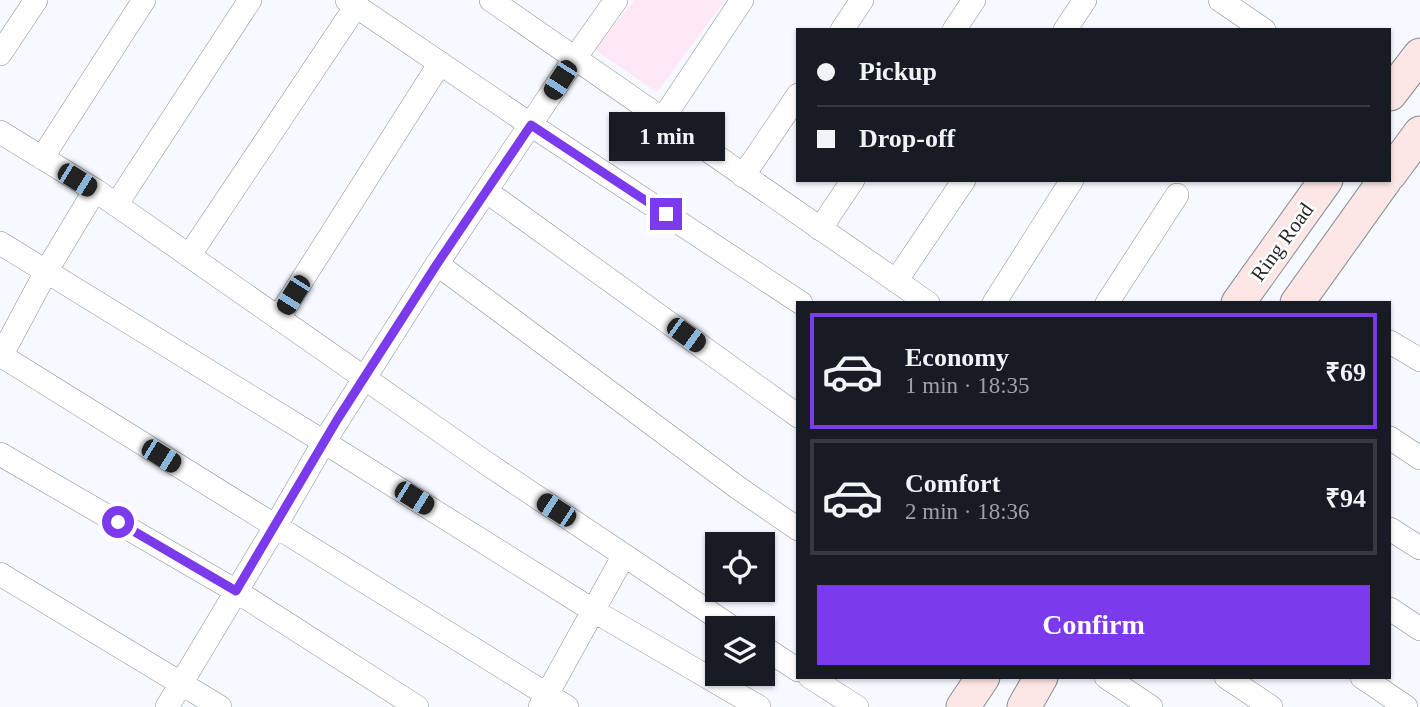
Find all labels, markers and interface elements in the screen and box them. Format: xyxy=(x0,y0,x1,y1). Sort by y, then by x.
car xyxy=(540,57,581,103)
text: Pickup xyxy=(859,57,937,86)
callout: 1 min xyxy=(608,113,724,162)
text: 1 min xyxy=(639,124,695,149)
text: Drop-off xyxy=(859,124,955,153)
car xyxy=(54,160,101,200)
route end xyxy=(650,198,682,230)
street label: Ring Road xyxy=(1246,198,1319,286)
car xyxy=(273,272,314,318)
car xyxy=(663,314,710,356)
icon: car xyxy=(821,340,884,403)
text: Economy xyxy=(905,343,1009,372)
text: ₹69 xyxy=(1325,358,1366,387)
text: 1 min · 18:35 xyxy=(905,373,1030,398)
car xyxy=(138,436,185,476)
icon: car xyxy=(821,466,884,529)
text: Comfort xyxy=(905,469,1000,498)
car xyxy=(391,478,438,518)
text: ₹94 xyxy=(1325,484,1366,513)
car xyxy=(533,490,580,530)
text: 2 min · 18:36 xyxy=(905,499,1030,524)
route start xyxy=(102,506,134,538)
map controls xyxy=(705,532,775,686)
button: locate xyxy=(705,532,775,602)
button: Confirm xyxy=(817,585,1370,665)
button: layers xyxy=(705,616,775,686)

